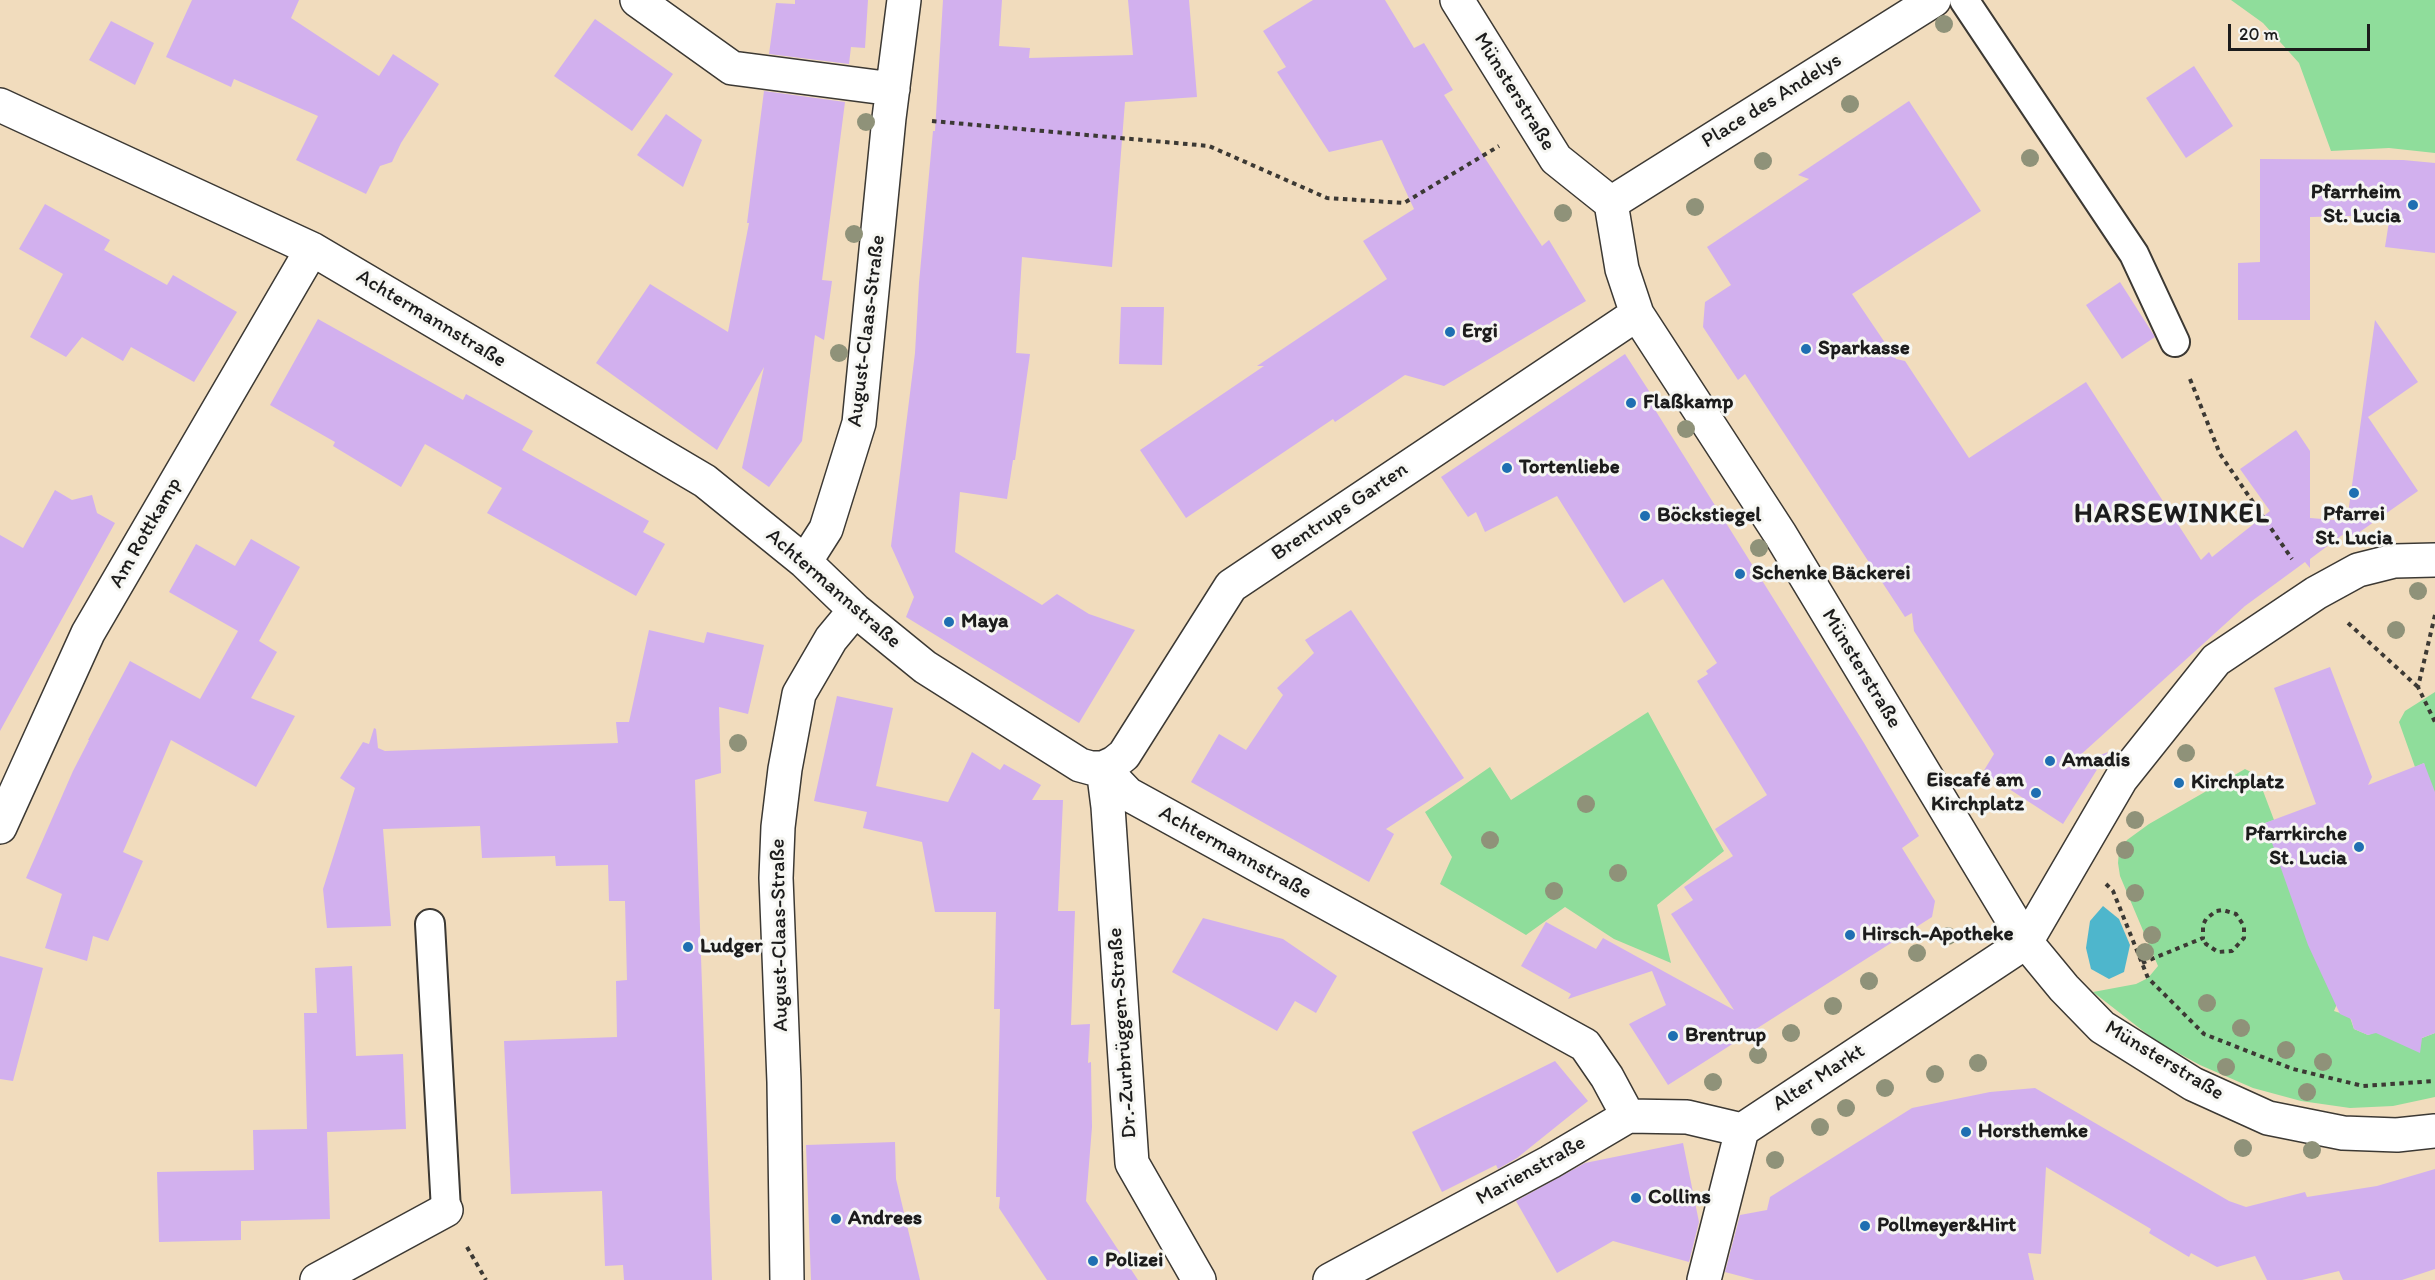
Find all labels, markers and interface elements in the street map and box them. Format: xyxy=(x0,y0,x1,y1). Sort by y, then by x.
scale bar xyxy=(2231,12,2374,50)
text: 20 m xyxy=(2239,23,2279,45)
street label: Münsterstraße xyxy=(1468,28,1560,156)
street label: Place des Andelys xyxy=(1697,48,1847,154)
place label: Pfarrheim St. Lucia xyxy=(2311,180,2401,230)
marker: Pfarrheim St. Lucia xyxy=(2406,198,2420,212)
street label: August-Claas-Straße xyxy=(843,234,891,428)
street label: Achtermannstraße xyxy=(351,264,511,374)
place label: Ergi xyxy=(1462,319,1498,345)
marker: Ergi xyxy=(1443,325,1457,339)
place label: Sparkasse xyxy=(1818,336,1910,362)
marker: Sparkasse xyxy=(1799,342,1813,356)
place label: Flaßkamp xyxy=(1643,390,1733,416)
marker: Flaßkamp xyxy=(1624,396,1638,410)
place label: Tortenliebe xyxy=(1519,455,1620,481)
street label: Brentrups Garten xyxy=(1267,457,1413,567)
marker: Tortenliebe xyxy=(1500,461,1514,475)
street label: Am Rottkamp xyxy=(104,473,188,593)
marker: Pfarrei St. Lucia xyxy=(2347,486,2361,500)
district label: HARSEWINKEL xyxy=(2074,499,2270,531)
place label: Pfarrei St. Lucia xyxy=(2315,502,2393,552)
place label: Böckstiegel xyxy=(1657,503,1761,529)
marker: Böckstiegel xyxy=(1638,509,1652,523)
street label: Achtermannstraße xyxy=(760,524,906,654)
place label: Schenke Bäckerei xyxy=(1752,561,1911,587)
marker: Schenke Bäckerei xyxy=(1733,567,1747,581)
street label: Münsterstraße xyxy=(1816,605,1906,733)
place label: Maya xyxy=(961,609,1008,635)
marker: Maya xyxy=(942,615,956,629)
place label: Amadis xyxy=(2062,748,2130,774)
marker: Amadis xyxy=(2043,754,2057,768)
place label: Eiscafé am Kirchplatz xyxy=(1926,768,2024,818)
place label: Kirchplatz xyxy=(2191,770,2284,796)
marker: Kirchplatz xyxy=(2172,776,2186,790)
marker: Eiscafé am Kirchplatz xyxy=(2029,786,2043,800)
street label: Achtermannstraße xyxy=(1154,801,1316,905)
place label: Pfarrkirche St. Lucia xyxy=(2245,822,2347,872)
street label: August-Claas-Straße xyxy=(766,838,794,1032)
marker: Pfarrkirche St. Lucia xyxy=(2352,840,2366,854)
place label: Hirsch-Apotheke xyxy=(1862,922,2014,948)
street label: Dr.-Zurbrüggen-Straße xyxy=(1103,927,1143,1139)
marker: Hirsch-Apotheke xyxy=(1843,928,1857,942)
place label: Ludger xyxy=(700,934,763,960)
marker: Ludger xyxy=(681,940,695,954)
street label: Münsterstraße xyxy=(2100,1016,2228,1106)
place label: Brentrup xyxy=(1685,1023,1766,1049)
marker: Brentrup xyxy=(1666,1029,1680,1043)
street label: Alter Markt xyxy=(1768,1039,1870,1117)
place label: Horsthemke xyxy=(1978,1119,2088,1145)
marker: Horsthemke xyxy=(1959,1125,1973,1139)
street label: Marienstraße xyxy=(1472,1131,1590,1211)
place label: Collins xyxy=(1648,1185,1711,1211)
marker: Collins xyxy=(1629,1191,1643,1205)
place label: Andrees xyxy=(848,1206,922,1232)
marker: Andrees xyxy=(829,1212,843,1226)
place label: Pollmeyer&Hirt xyxy=(1877,1213,2016,1239)
marker: Pollmeyer&Hirt xyxy=(1858,1219,1872,1233)
place label: Polizei xyxy=(1105,1248,1163,1274)
marker: Polizei xyxy=(1086,1254,1100,1268)

